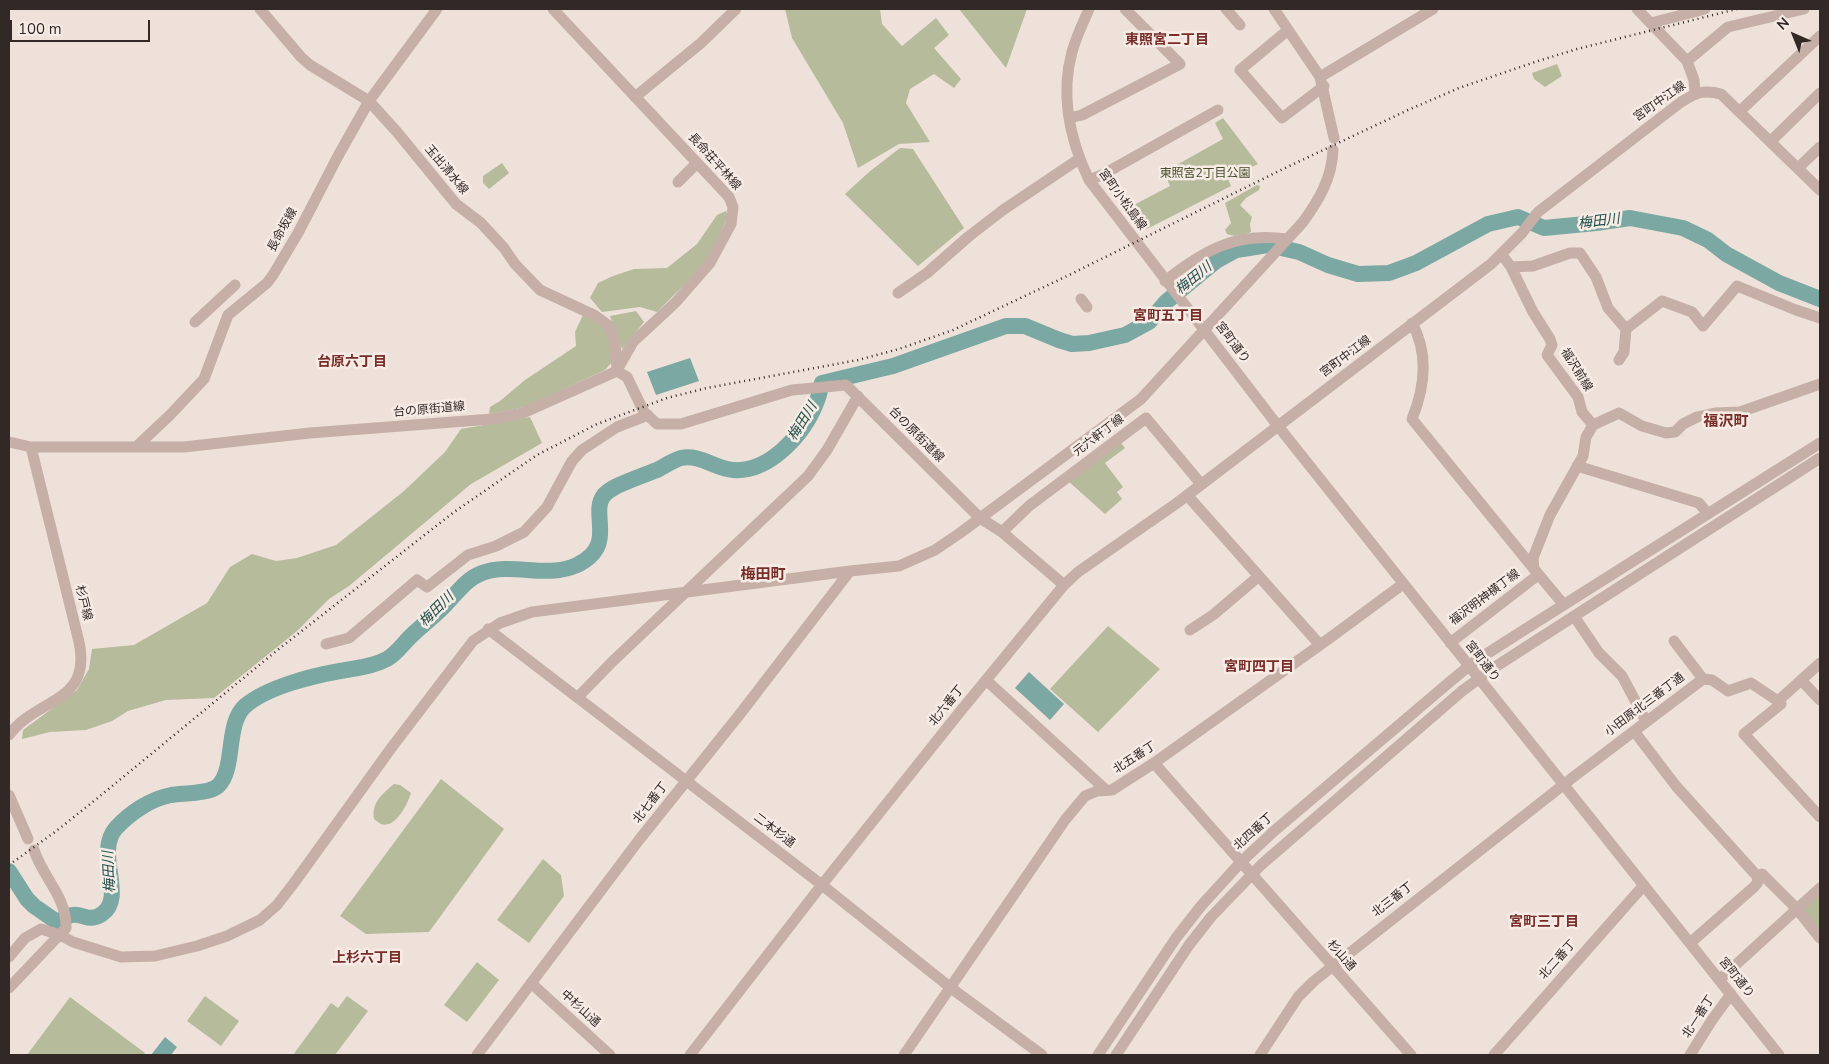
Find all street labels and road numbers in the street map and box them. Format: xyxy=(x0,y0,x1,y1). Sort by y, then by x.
street label: 宮町中江線 xyxy=(1631,79,1689,125)
street label: 長命荘平林線 xyxy=(685,130,743,194)
street label: 玉出清水線 xyxy=(421,142,471,198)
street label: 宮町小松島線 xyxy=(1095,167,1149,233)
street label: 長命坂線 xyxy=(265,206,301,254)
street label: 宮町通り xyxy=(1212,319,1252,367)
street label: 宮町中江線 xyxy=(1318,333,1374,381)
street label: 福沢前線 xyxy=(1557,346,1595,394)
street label: 台の原街道線 xyxy=(393,400,465,420)
street label: 台の原街道線 xyxy=(885,404,947,466)
street label: 元六軒丁線 xyxy=(1071,412,1127,460)
street label: 福沢明神横丁線 xyxy=(1447,567,1523,629)
street label: 杉戸線 xyxy=(72,584,94,622)
street label: 宮町通り xyxy=(1462,639,1502,685)
street label: 小田原北三番丁通 xyxy=(1602,670,1688,740)
street label: 北六番丁 xyxy=(926,683,968,729)
street label: 北五番丁 xyxy=(1111,739,1159,777)
street label: 北七番丁 xyxy=(631,780,671,826)
street label: 二本杉通 xyxy=(750,811,798,851)
street label: 北四番丁 xyxy=(1231,811,1277,853)
street label: 北三番丁 xyxy=(1370,880,1416,920)
street label: 北二番丁 xyxy=(1537,937,1579,983)
street label: 杉山通 xyxy=(1324,938,1358,974)
street label: 宮町通り xyxy=(1715,955,1757,1001)
street label: 中杉山通 xyxy=(557,988,603,1030)
street label: 北一番丁 xyxy=(1680,993,1718,1041)

